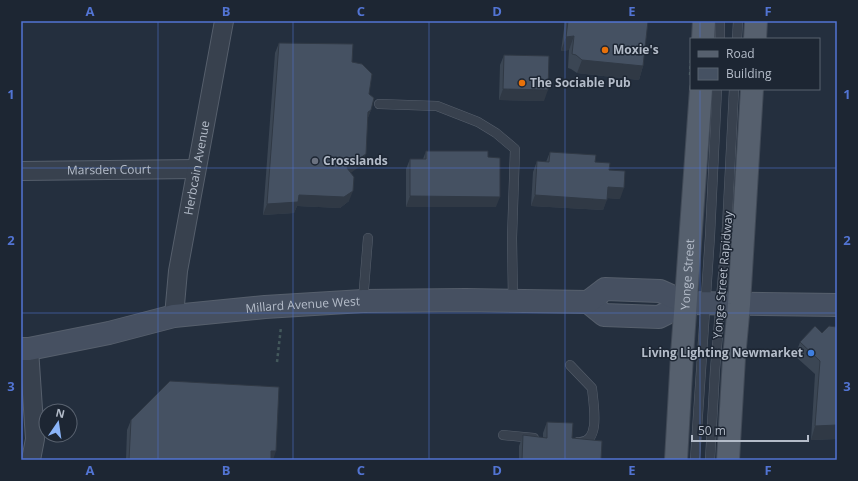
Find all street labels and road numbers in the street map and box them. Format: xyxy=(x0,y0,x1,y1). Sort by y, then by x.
street label: Herbcain Avenue xyxy=(179,119,214,216)
street label: Marsden Court xyxy=(67,161,151,178)
street label: Yonge Street Rapidway xyxy=(708,209,737,339)
street label: Yonge Street xyxy=(676,238,698,310)
street label: Millard Avenue West xyxy=(245,292,360,317)

